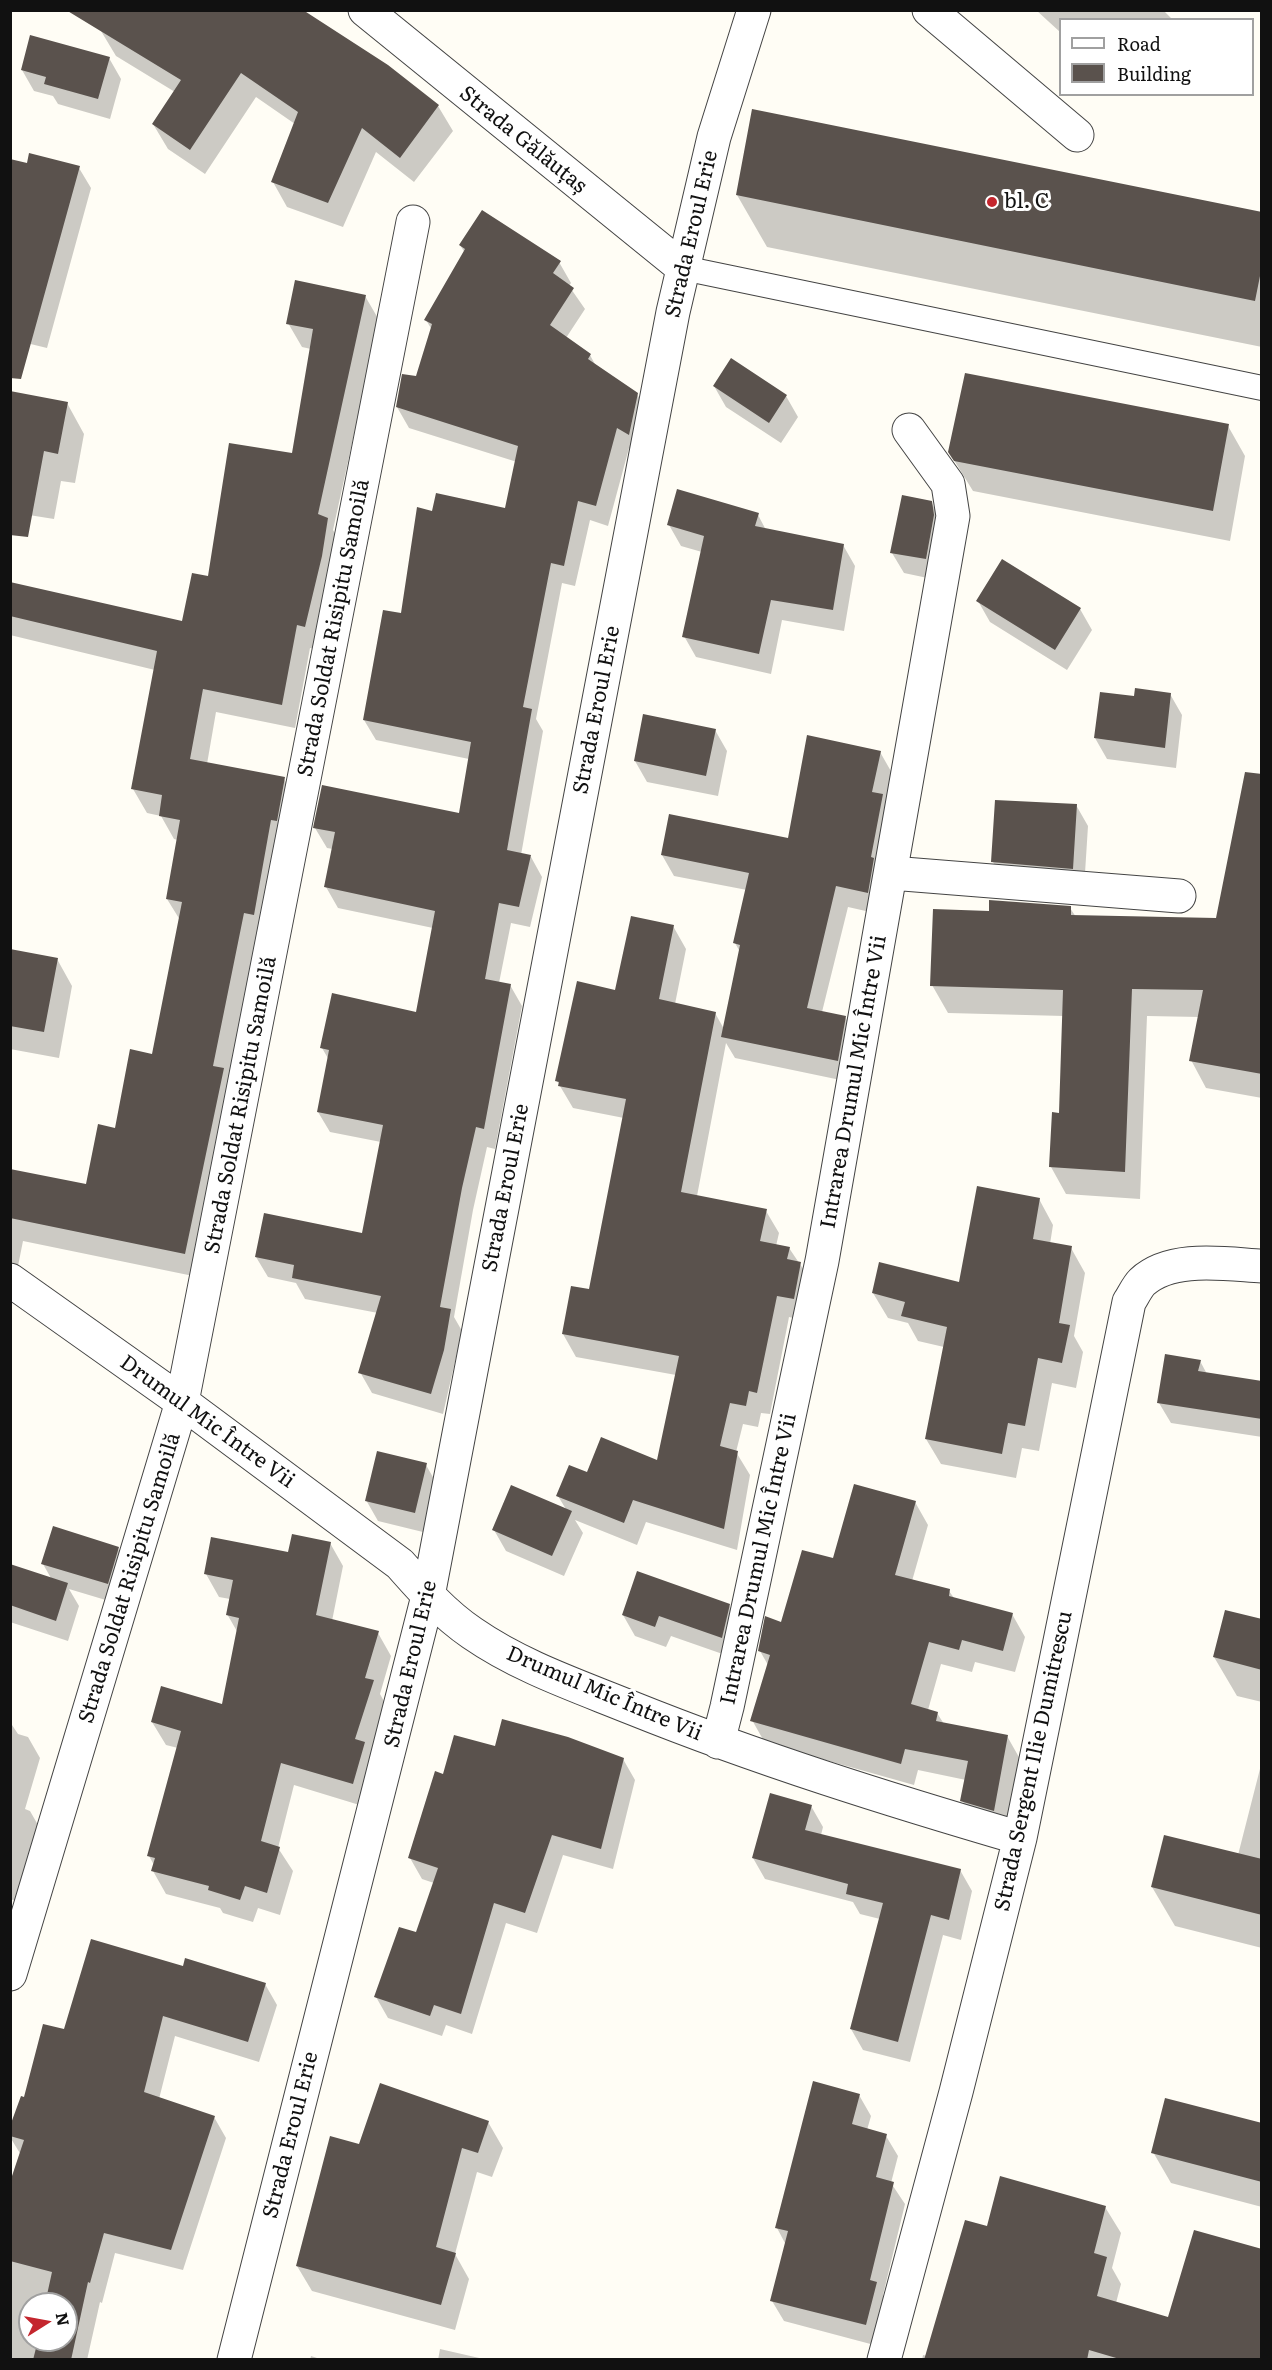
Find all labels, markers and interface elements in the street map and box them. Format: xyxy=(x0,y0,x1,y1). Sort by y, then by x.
legend xyxy=(1059,18,1254,96)
text: Road xyxy=(1117,30,1161,57)
text: Building xyxy=(1117,60,1191,87)
street label: Strada Gălăuțaș xyxy=(454,81,592,199)
street label: Strada Eroul Erie xyxy=(660,148,724,320)
place label: bl. C xyxy=(1004,189,1049,215)
marker: bl. C xyxy=(985,195,999,209)
street label: Strada Soldat Risipitu Samoilă xyxy=(293,477,375,779)
street label: Strada Eroul Erie xyxy=(568,624,626,796)
street label: Intrarea Drumul Mic Între Vii xyxy=(816,933,892,1231)
street label: Strada Soldat Risipitu Samoilă xyxy=(200,954,282,1256)
street label: Strada Eroul Erie xyxy=(477,1102,535,1274)
street label: Drumul Mic Între Vii xyxy=(115,1350,299,1494)
street label: Intrarea Drumul Mic Între Vii xyxy=(716,1411,802,1707)
street label: Strada Soldat Risipitu Samoilă xyxy=(74,1430,186,1726)
street label: Strada Eroul Erie xyxy=(379,1578,443,1750)
street label: Strada Sergent Ilie Dumitrescu xyxy=(990,1608,1078,1914)
street label: Drumul Mic Între Vii xyxy=(502,1641,706,1747)
street label: Strada Eroul Erie xyxy=(258,2049,324,2221)
north arrow xyxy=(18,2292,78,2352)
text: N xyxy=(51,2310,77,2328)

